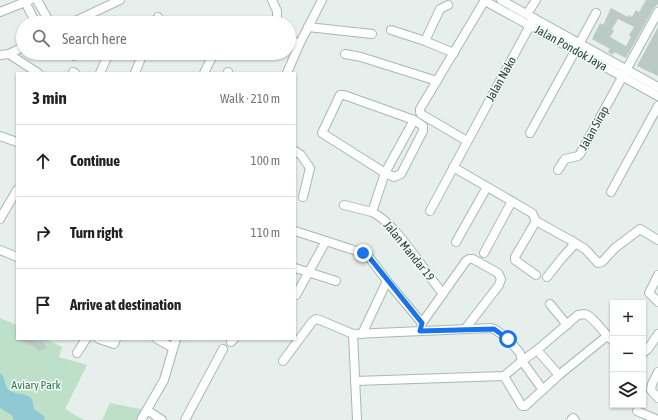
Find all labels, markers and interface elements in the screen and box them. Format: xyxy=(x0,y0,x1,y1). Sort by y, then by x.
search box xyxy=(16,16,296,60)
street label: Jalan Pondok Jaya xyxy=(532,22,610,74)
icon: search xyxy=(30,27,52,49)
text: Search here xyxy=(62,30,127,47)
street label: Jalan Nako xyxy=(483,54,519,104)
text: 3 min xyxy=(32,88,67,108)
text: Walk · 210 m xyxy=(220,91,280,106)
street label: Jalan Sirap xyxy=(576,103,612,152)
icon: ahead xyxy=(32,150,54,172)
text: Continue xyxy=(70,152,120,169)
text: 100 m xyxy=(251,153,280,168)
street label: Jalan Mandar 19 xyxy=(381,218,438,284)
icon: right xyxy=(32,222,54,244)
text: Turn right xyxy=(70,224,123,241)
text: 110 m xyxy=(251,225,280,240)
route end xyxy=(354,244,372,262)
icon: arrive xyxy=(32,294,54,316)
text: Arrive at destination xyxy=(70,296,181,313)
map controls xyxy=(610,300,646,408)
button: + xyxy=(610,300,646,336)
route start xyxy=(499,330,517,348)
button: − xyxy=(610,336,646,372)
button: layers xyxy=(610,372,646,408)
park label: Aviary Park xyxy=(11,378,61,392)

